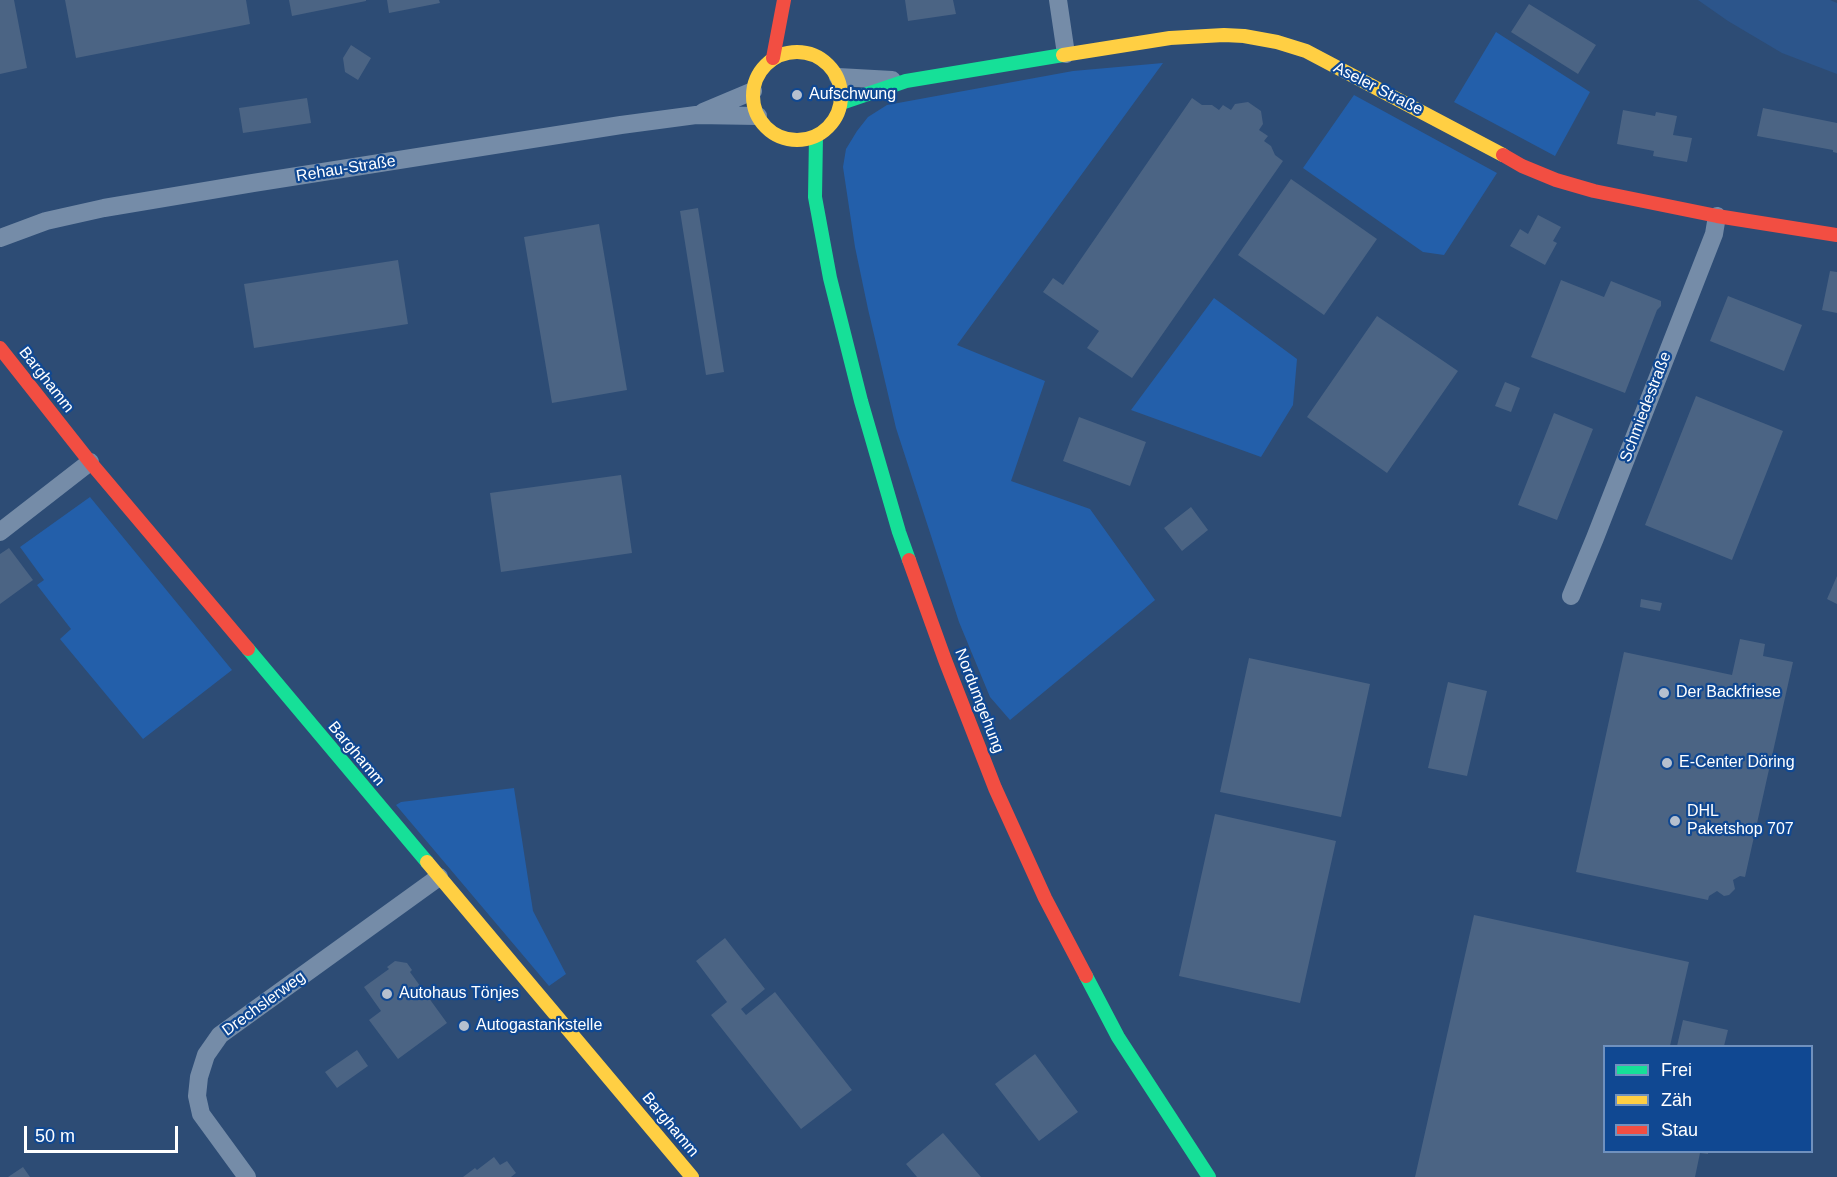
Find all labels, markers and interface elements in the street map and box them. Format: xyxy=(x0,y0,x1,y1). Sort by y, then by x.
street label: Aseler Straße xyxy=(1330,58,1426,120)
place label: Aufschwung xyxy=(809,85,896,105)
marker: Aufschwung xyxy=(790,88,804,102)
street label: Rehau-Straße xyxy=(295,152,397,186)
street label: Barghamm xyxy=(14,343,78,417)
street label: Schmiedestraße xyxy=(1616,349,1676,465)
street label: Nordumgehung xyxy=(950,646,1008,756)
place label: Der Backfriese xyxy=(1676,683,1781,703)
marker: Der Backfriese xyxy=(1657,686,1671,700)
street label: Barghamm xyxy=(323,718,389,790)
place label: E-Center Döring xyxy=(1679,753,1795,773)
marker: E-Center Döring xyxy=(1660,756,1674,770)
place label: DHL Paketshop 707 xyxy=(1687,802,1794,840)
marker: DHL Paketshop 707 xyxy=(1668,814,1682,828)
street label: Drechslerweg xyxy=(219,967,309,1041)
place label: Autohaus Tönjes xyxy=(399,984,519,1004)
marker: Autohaus Tönjes xyxy=(380,987,394,1001)
place label: Autogastankstelle xyxy=(476,1016,602,1036)
marker: Autogastankstelle xyxy=(457,1019,471,1033)
legend xyxy=(1603,1045,1813,1153)
text: Frei xyxy=(1661,1060,1692,1080)
street label: Barghamm xyxy=(637,1089,703,1161)
text: Zäh xyxy=(1661,1090,1692,1110)
scale bar xyxy=(27,1114,182,1152)
text: Stau xyxy=(1661,1120,1698,1140)
text: 50 m xyxy=(35,1126,75,1146)

